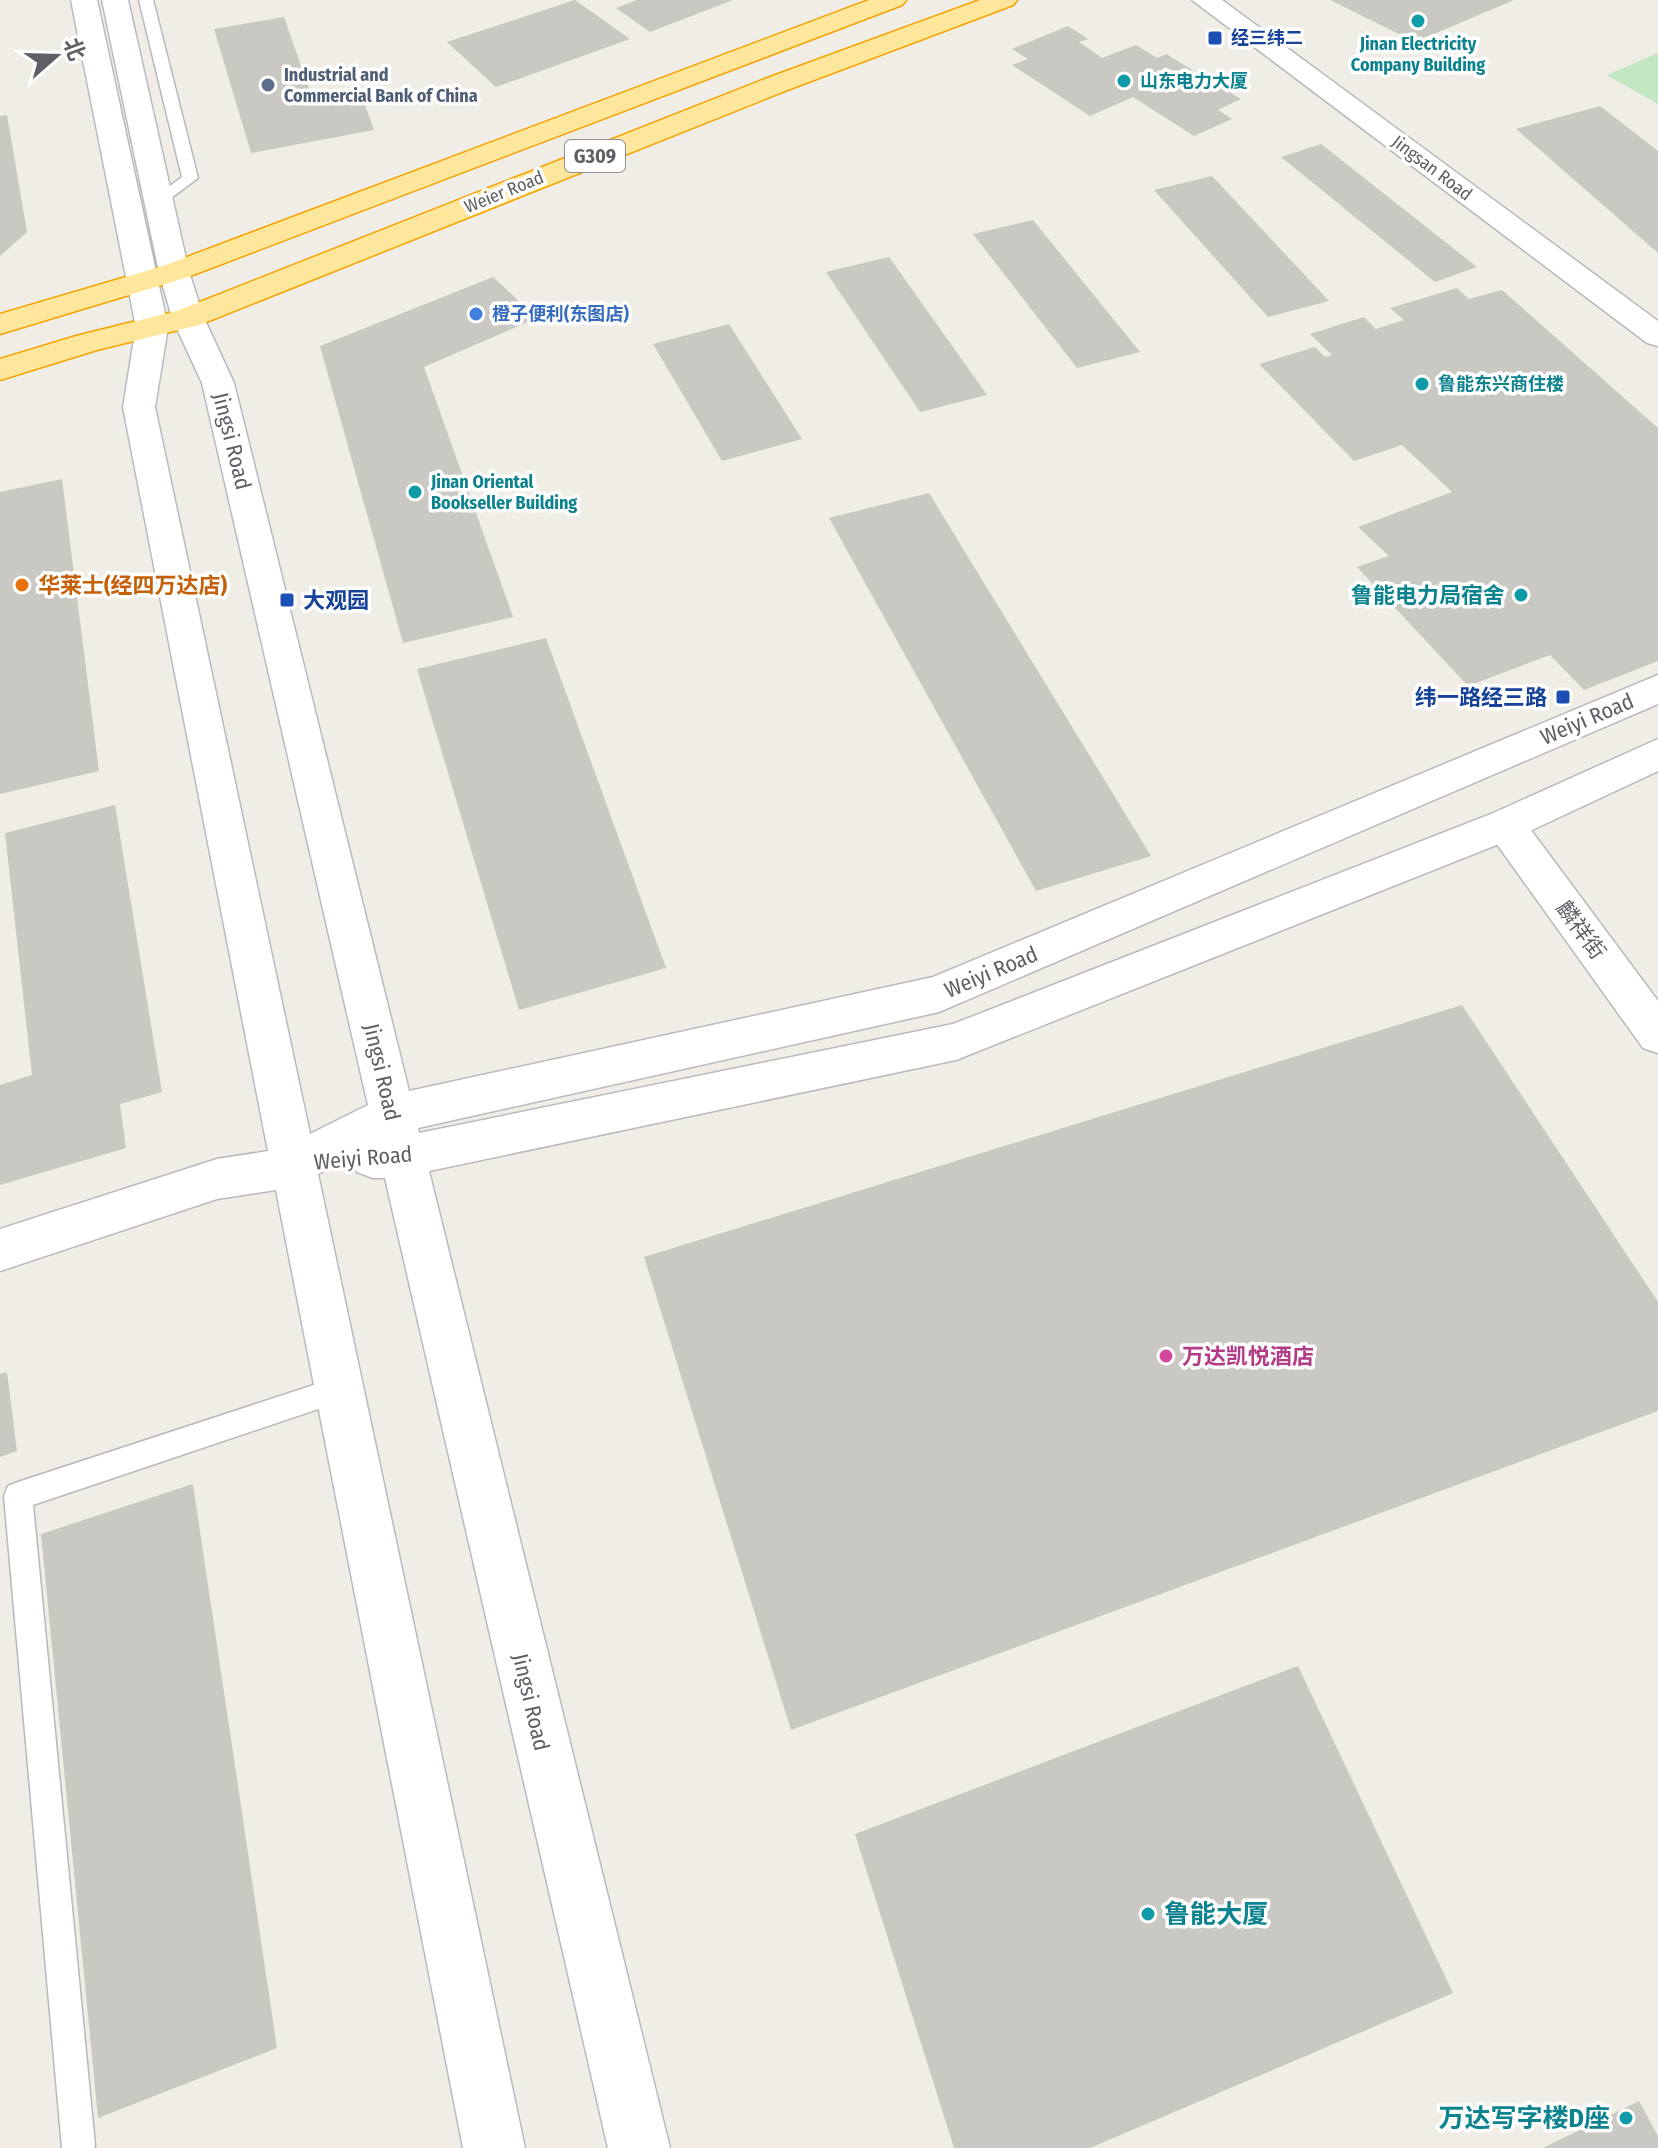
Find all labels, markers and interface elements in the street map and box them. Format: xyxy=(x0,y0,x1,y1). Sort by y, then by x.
marker: Jinan Electricity Company Building xyxy=(1409,12,1427,30)
north arrow xyxy=(16,16,96,96)
place label: 经三纬二 xyxy=(1231,27,1303,49)
marker: 经三纬二 xyxy=(1206,29,1224,47)
place label: Jinan Electricity Company Building xyxy=(1351,33,1485,76)
text: 北 xyxy=(58,34,91,64)
place label: Industrial and Commercial Bank of China xyxy=(284,64,478,107)
place label: 山东电力大厦 xyxy=(1140,70,1248,92)
marker: 山东电力大厦 xyxy=(1115,72,1133,90)
marker: Industrial and Commercial Bank of China xyxy=(259,76,277,94)
street label: Jingsan Road xyxy=(1388,131,1476,205)
road number: G309 xyxy=(565,140,625,172)
street label: Weier Road xyxy=(461,166,547,218)
place label: 橙子便利(东图店) xyxy=(492,303,629,325)
marker: 橙子便利(东图店) xyxy=(467,305,485,323)
place label: 鲁能东兴商住楼 xyxy=(1438,373,1564,395)
marker: 鲁能东兴商住楼 xyxy=(1413,375,1431,393)
street label: Jingsi Road xyxy=(207,390,257,492)
place label: Jinan Oriental Bookseller Building xyxy=(430,471,577,514)
marker: Jinan Oriental Bookseller Building xyxy=(406,483,424,501)
place label: 华莱士(经四万达店) xyxy=(38,572,228,599)
marker: 华莱士(经四万达店) xyxy=(13,576,31,594)
place label: 鲁能电力局宿舍 xyxy=(1351,582,1505,609)
marker: 鲁能电力局宿舍 xyxy=(1512,586,1530,604)
place label: 大观园 xyxy=(303,587,369,614)
marker: 大观园 xyxy=(278,591,296,609)
place label: 纬一路经三路 xyxy=(1415,684,1547,711)
street label: Weiyi Road xyxy=(1536,687,1638,751)
marker: 纬一路经三路 xyxy=(1554,688,1572,706)
street label: 麟祥街 xyxy=(1551,895,1611,965)
street label: Weiyi Road xyxy=(940,940,1042,1004)
street label: Jingsi Road xyxy=(358,1021,406,1123)
street label: Weiyi Road xyxy=(313,1140,413,1176)
place label: 万达凯悦酒店 xyxy=(1182,1343,1314,1370)
marker: 万达凯悦酒店 xyxy=(1157,1347,1175,1365)
street label: Jingsi Road xyxy=(507,1651,555,1753)
place label: 鲁能大厦 xyxy=(1164,1899,1268,1930)
marker: 鲁能大厦 xyxy=(1139,1905,1157,1923)
place label: 万达写字楼D座 xyxy=(1439,2103,1610,2134)
marker: 万达写字楼D座 xyxy=(1617,2109,1635,2127)

